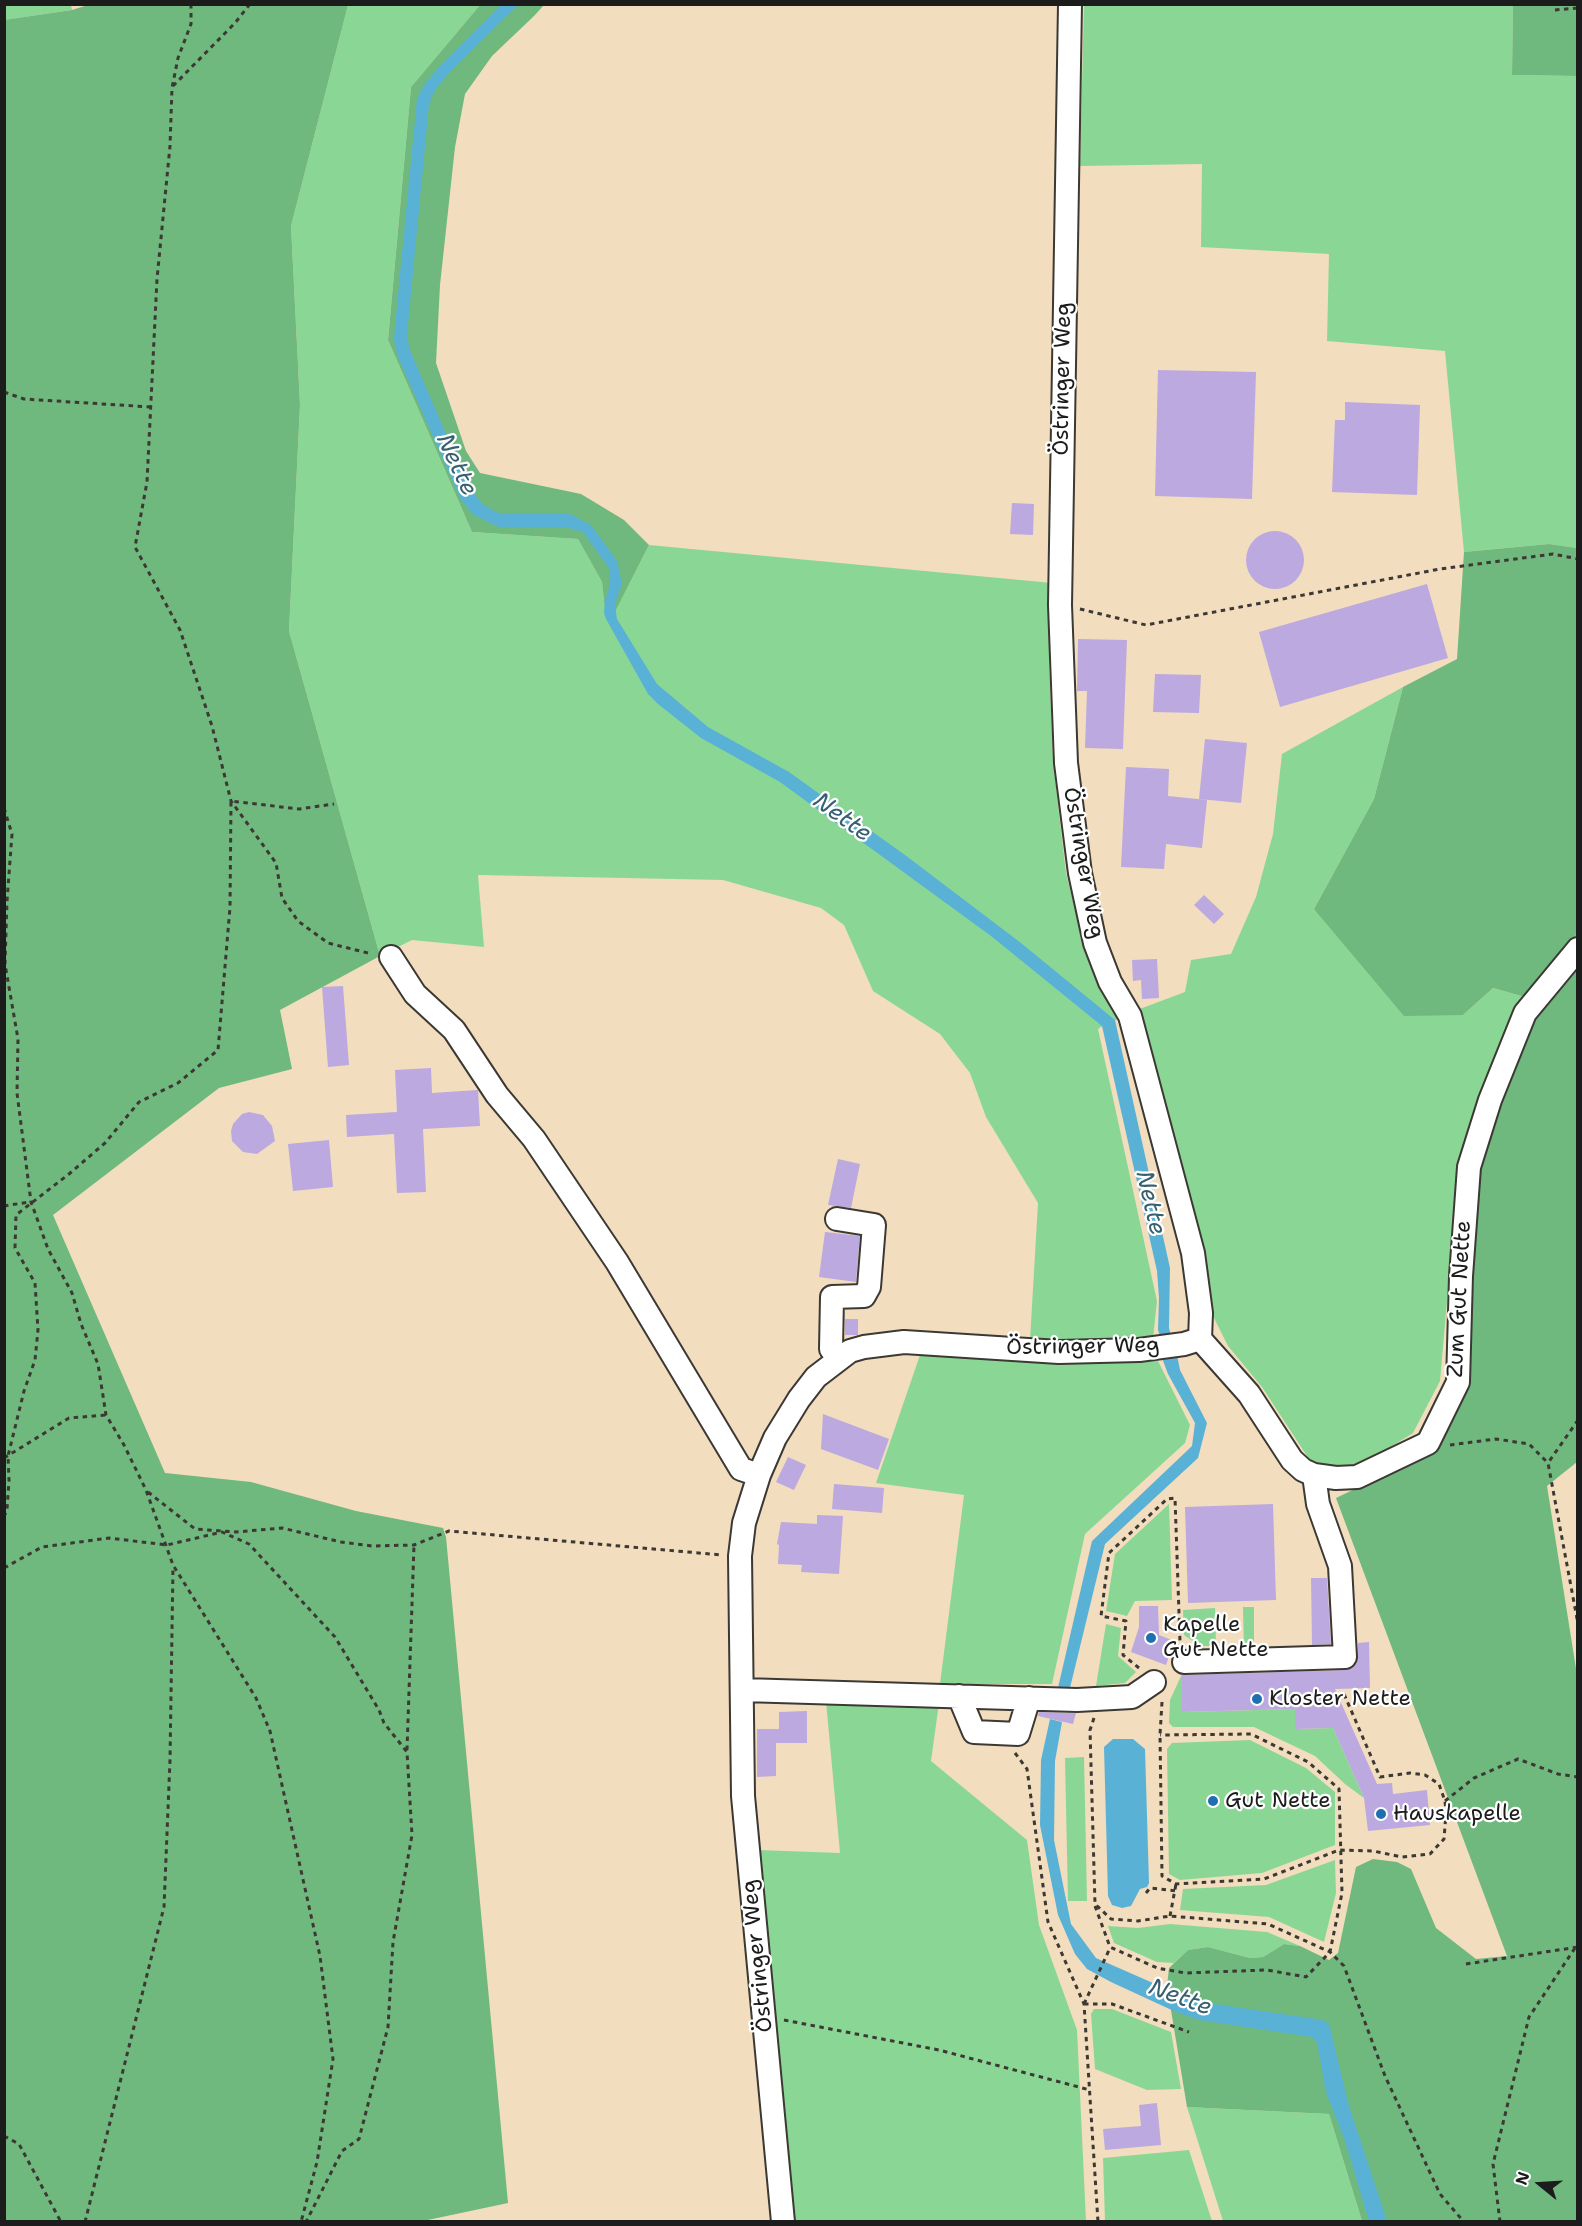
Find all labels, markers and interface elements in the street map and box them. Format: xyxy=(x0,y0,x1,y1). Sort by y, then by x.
street label: Östringer Weg xyxy=(1048,302,1078,456)
water label: Nette xyxy=(429,429,483,501)
street label: Östringer Weg xyxy=(1057,785,1109,941)
water label: Nette xyxy=(807,787,877,849)
water label: Nette xyxy=(1129,1168,1171,1238)
street label: Zum Gut Nette xyxy=(1443,1220,1477,1378)
street label: Östringer Weg xyxy=(1006,1332,1160,1362)
place label: Kapelle Gut Nette xyxy=(1163,1612,1269,1664)
marker: Kapelle Gut Nette xyxy=(1144,1631,1158,1645)
place label: Kloster Nette xyxy=(1269,1686,1411,1712)
marker: Kloster Nette xyxy=(1250,1692,1264,1706)
place label: Gut Nette xyxy=(1225,1788,1331,1814)
marker: Gut Nette xyxy=(1206,1794,1220,1808)
place label: Hauskapelle xyxy=(1393,1801,1521,1827)
marker: Hauskapelle xyxy=(1374,1807,1388,1821)
street label: Östringer Weg xyxy=(737,1878,779,2034)
water label: Nette xyxy=(1144,1973,1216,2023)
north arrow xyxy=(1510,2154,1570,2214)
text: N xyxy=(1510,2169,1534,2188)

